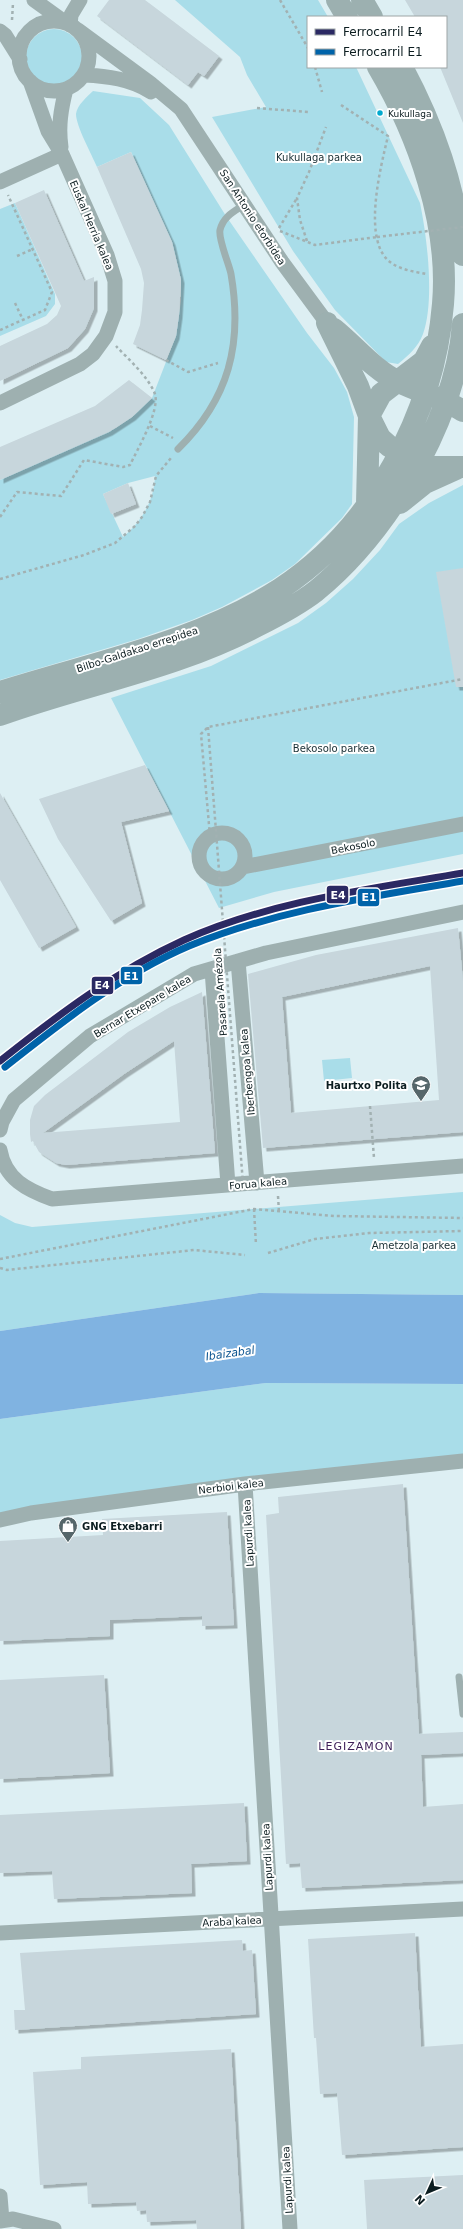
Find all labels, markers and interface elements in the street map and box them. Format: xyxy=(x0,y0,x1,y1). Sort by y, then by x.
legend xyxy=(307,16,447,68)
text: Ferrocarril E4 xyxy=(343,25,423,39)
text: Ferrocarril E1 xyxy=(343,45,423,59)
marker: Kukullaga xyxy=(375,108,385,118)
place label: Kukullaga xyxy=(388,109,432,119)
park label: Kukullaga parkea xyxy=(276,152,362,163)
street label: San Antonio etorbidea xyxy=(218,167,288,267)
street label: Euskal Herria kalea xyxy=(68,179,115,272)
street label: Bilbo-Galdakao errepidea xyxy=(75,625,199,674)
park label: Bekosolo parkea xyxy=(293,743,375,754)
street label: Bekosolo xyxy=(330,837,376,856)
line badge: E4 xyxy=(326,885,349,904)
line badge: E1 xyxy=(357,888,380,907)
text: E4 xyxy=(330,889,346,902)
text: E1 xyxy=(361,891,377,904)
street label: Pasarela Amézola xyxy=(212,948,229,1036)
line badge: E1 xyxy=(120,966,143,985)
text: E1 xyxy=(123,970,139,983)
street label: Bernar Etxepare kalea xyxy=(92,973,193,1040)
line badge: E4 xyxy=(91,976,114,995)
text: E4 xyxy=(94,979,110,992)
street label: Iberbengoa kalea xyxy=(238,1028,257,1116)
school or university icon: Haurtxo Polita xyxy=(410,1074,432,1102)
place label: Haurtxo Polita xyxy=(326,1080,407,1091)
street label: Forua kalea xyxy=(229,1175,287,1192)
park label: Ametzola parkea xyxy=(372,1240,456,1251)
water label: Ibaizabal xyxy=(205,1344,255,1363)
street label: Nerbioi kalea xyxy=(198,1477,264,1496)
street label: Lapurdi kalea xyxy=(241,1499,256,1567)
shop icon: GNG Etxebarri xyxy=(57,1515,79,1543)
place label: GNG Etxebarri xyxy=(82,1521,162,1532)
district label: LEGIZAMON xyxy=(318,1740,394,1753)
street label: Lapurdi kalea xyxy=(260,1823,275,1891)
street label: Araba kalea xyxy=(202,1914,262,1929)
street label: Lapurdi kalea xyxy=(280,2146,295,2214)
north arrow xyxy=(407,2173,447,2213)
text: N xyxy=(412,2192,428,2207)

